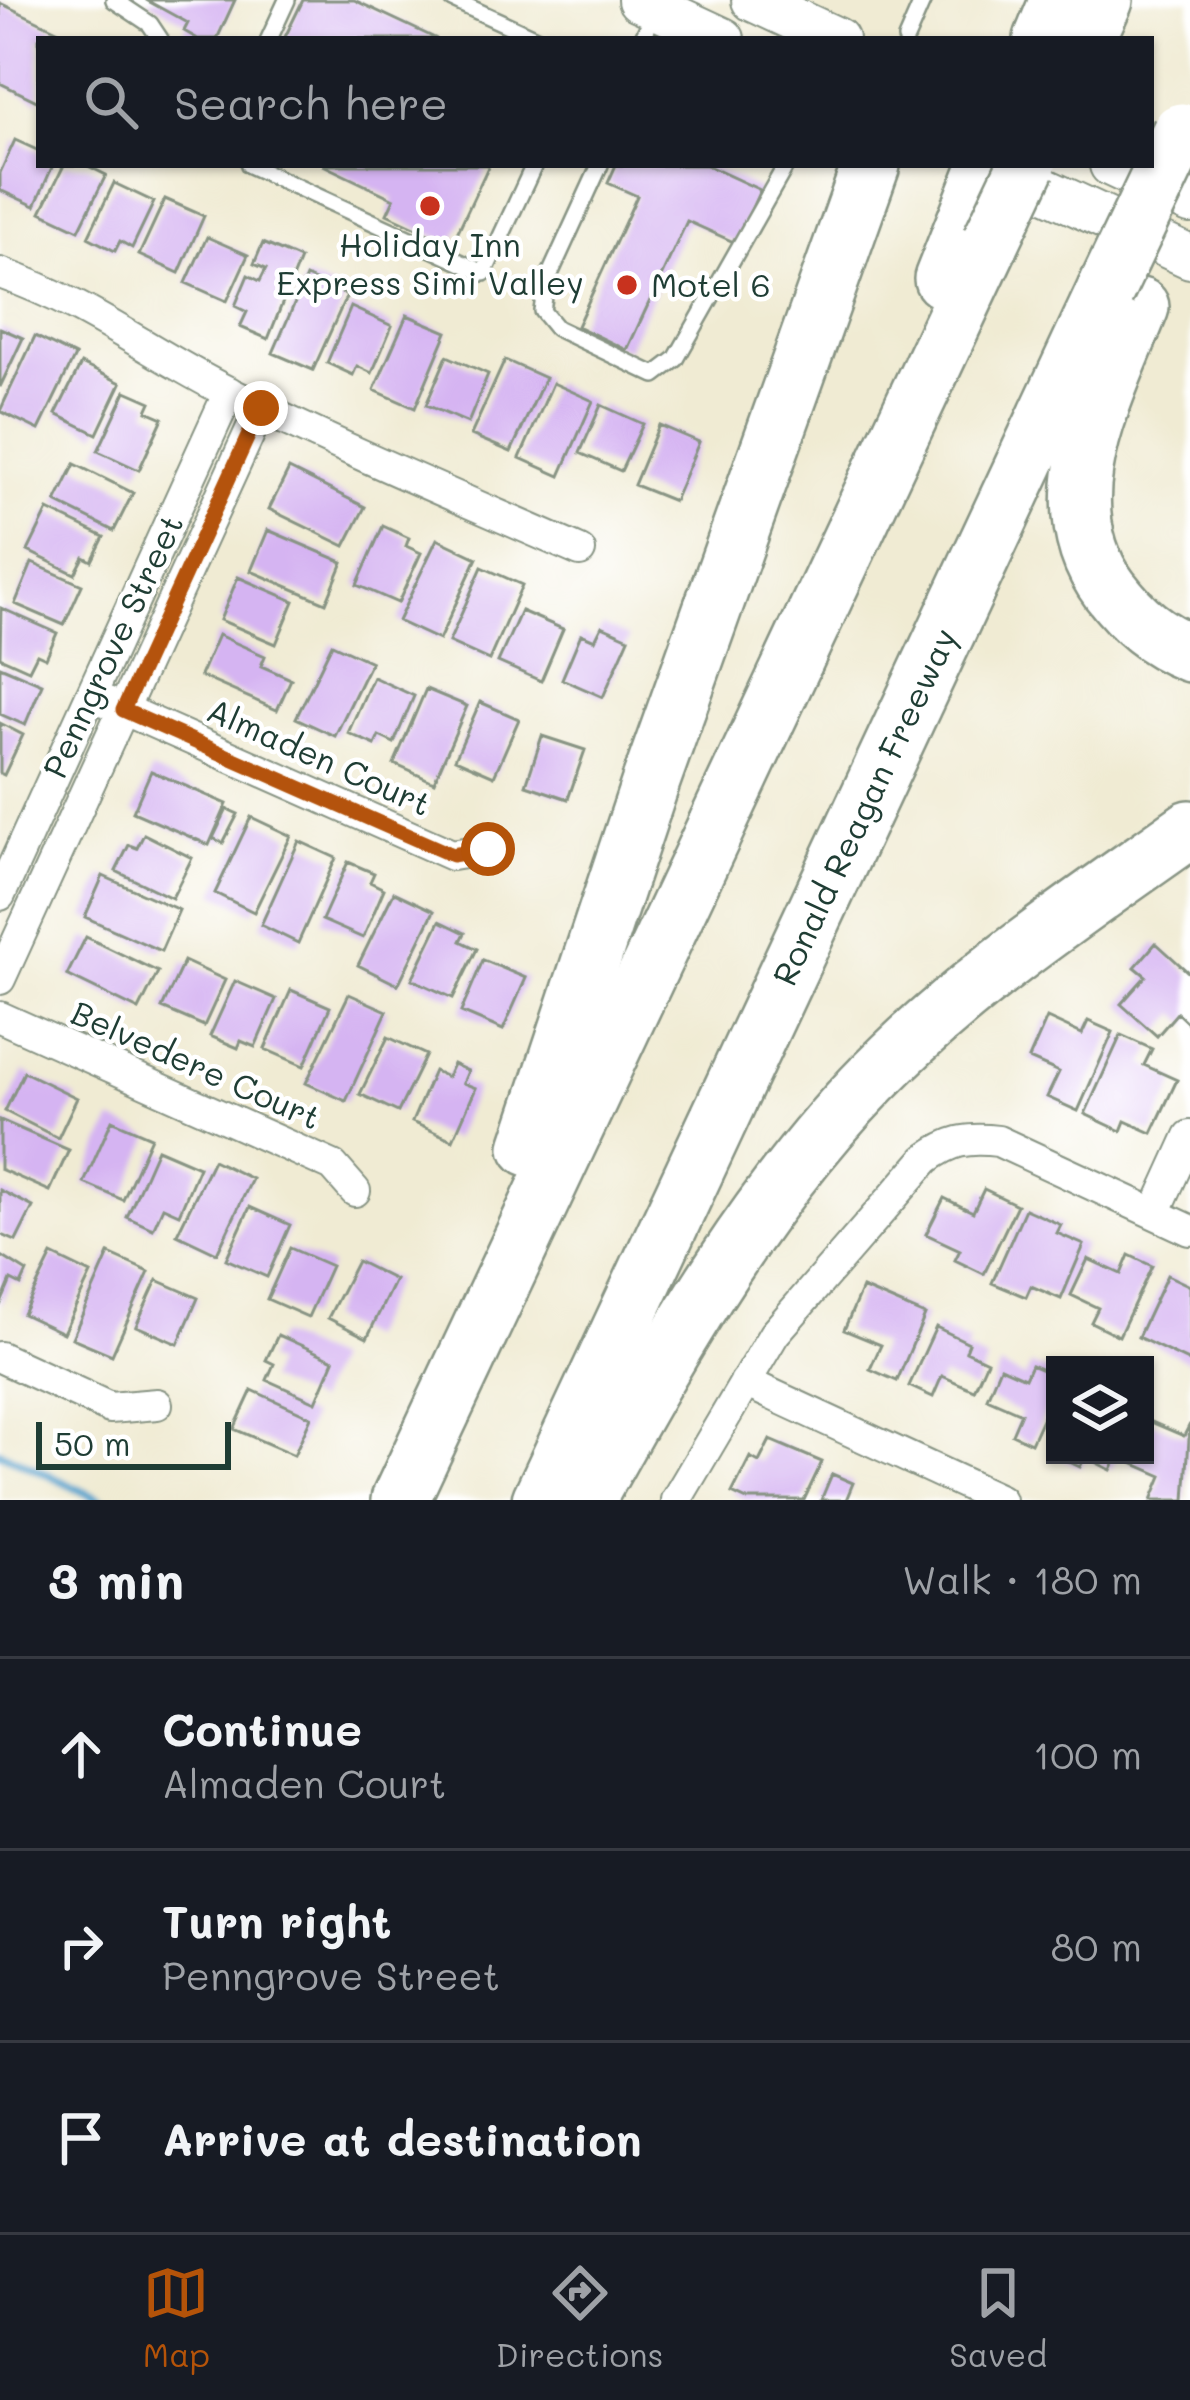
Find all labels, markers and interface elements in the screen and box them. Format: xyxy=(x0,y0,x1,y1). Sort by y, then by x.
search box xyxy=(36,36,1154,168)
icon: search xyxy=(78,69,144,135)
text: Search here xyxy=(174,73,448,131)
marker: Holiday Inn Express Simi Valley xyxy=(417,193,443,219)
place label: Holiday Inn Express Simi Valley xyxy=(276,222,584,304)
place label: Motel 6 xyxy=(651,262,771,305)
marker: Motel 6 xyxy=(614,272,640,298)
route end xyxy=(234,381,288,435)
street label: Penngrove Street xyxy=(32,507,192,784)
street label: Ronald Reagan Freeway xyxy=(761,621,966,992)
street label: Almaden Court xyxy=(201,687,438,824)
route start xyxy=(461,822,515,876)
street label: Belvedere Court xyxy=(65,989,328,1138)
map controls xyxy=(1046,1356,1154,1464)
button: layers xyxy=(1046,1356,1154,1464)
scale bar xyxy=(36,1416,231,1469)
text: 50 m xyxy=(54,1421,130,1464)
text: 3 min xyxy=(48,1545,184,1612)
text: Walk · 180 m xyxy=(902,1553,1142,1604)
text: Continue xyxy=(162,1699,362,1757)
icon: ahead xyxy=(48,1721,114,1787)
text: 100 m xyxy=(1033,1728,1142,1779)
text: Almaden Court xyxy=(162,1757,446,1808)
text: Turn right xyxy=(162,1891,391,1949)
icon: right xyxy=(48,1913,114,1979)
text: 80 m xyxy=(1051,1920,1142,1971)
text: Penngrove Street xyxy=(162,1949,500,2000)
icon: arrive xyxy=(48,2105,114,2171)
text: Arrive at destination xyxy=(162,2109,642,2167)
tab: Map xyxy=(143,2260,210,2375)
tab: Directions xyxy=(496,2260,663,2375)
tab: Saved xyxy=(949,2260,1047,2375)

